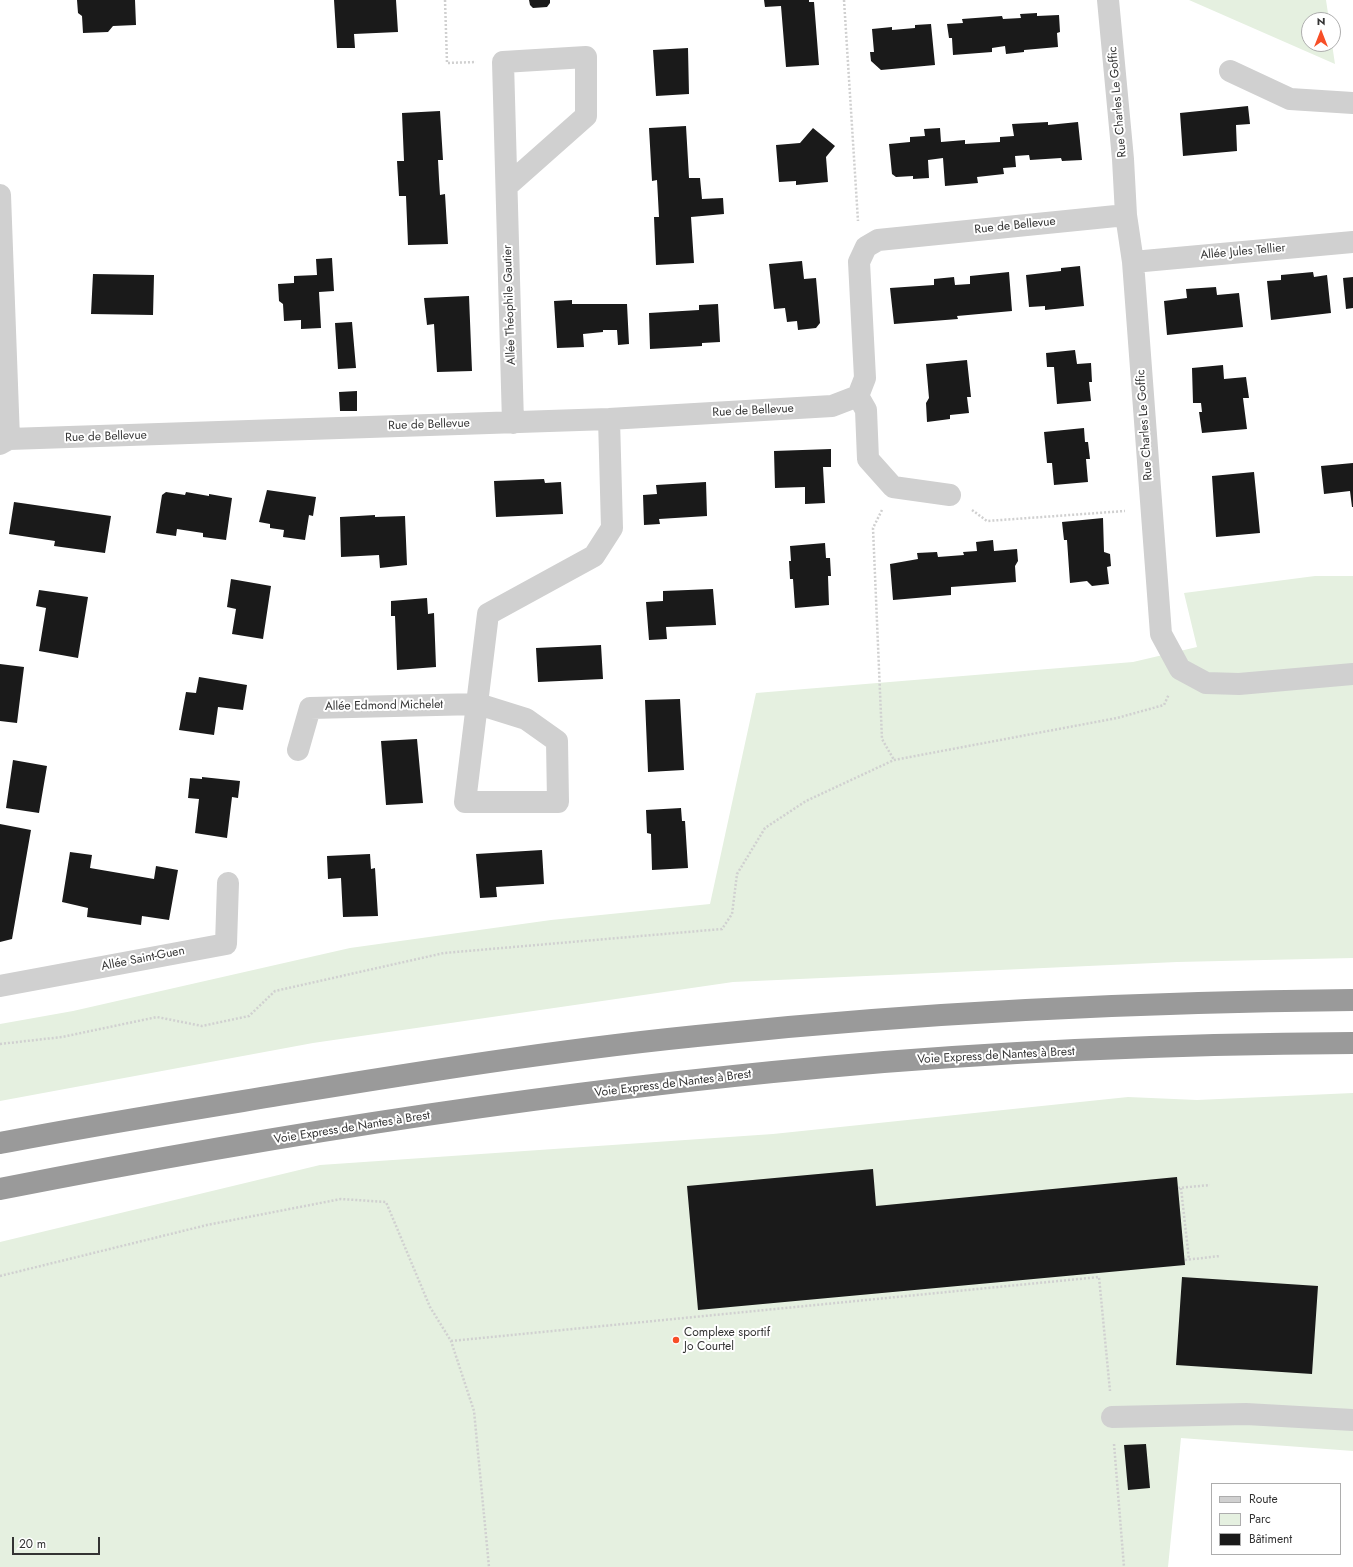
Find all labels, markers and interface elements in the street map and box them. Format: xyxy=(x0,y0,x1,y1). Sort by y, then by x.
north arrow xyxy=(1301,12,1341,52)
text: N xyxy=(1317,13,1325,29)
street label: Rue Charles Le Goffic xyxy=(1106,46,1130,158)
street label: Rue de Bellevue xyxy=(974,215,1056,237)
street label: Allée Jules Tellier xyxy=(1200,241,1286,263)
street label: Allée Théophile Gautier xyxy=(501,245,519,365)
street label: Rue Charles Le Goffic xyxy=(1134,369,1156,481)
street label: Rue de Bellevue xyxy=(712,402,794,420)
street label: Rue de Bellevue xyxy=(388,416,470,434)
street label: Rue de Bellevue xyxy=(65,428,147,446)
street label: Allée Edmond Michelet xyxy=(325,698,443,714)
street label: Allée Saint-Guen xyxy=(100,944,186,974)
street label: Voie Express de Nantes à Brest xyxy=(917,1045,1075,1067)
street label: Voie Express de Nantes à Brest xyxy=(594,1067,752,1101)
street label: Voie Express de Nantes à Brest xyxy=(273,1109,431,1147)
place label: Complexe sportif Jo Courtel xyxy=(684,1326,770,1354)
marker: Complexe sportif Jo Courtel xyxy=(671,1335,681,1345)
legend xyxy=(1211,1483,1341,1555)
text: Route xyxy=(1249,1490,1278,1508)
text: Parc xyxy=(1249,1510,1271,1528)
scale bar xyxy=(14,1529,102,1555)
text: Bâtiment xyxy=(1249,1530,1292,1548)
text: 20 m xyxy=(19,1535,46,1553)

